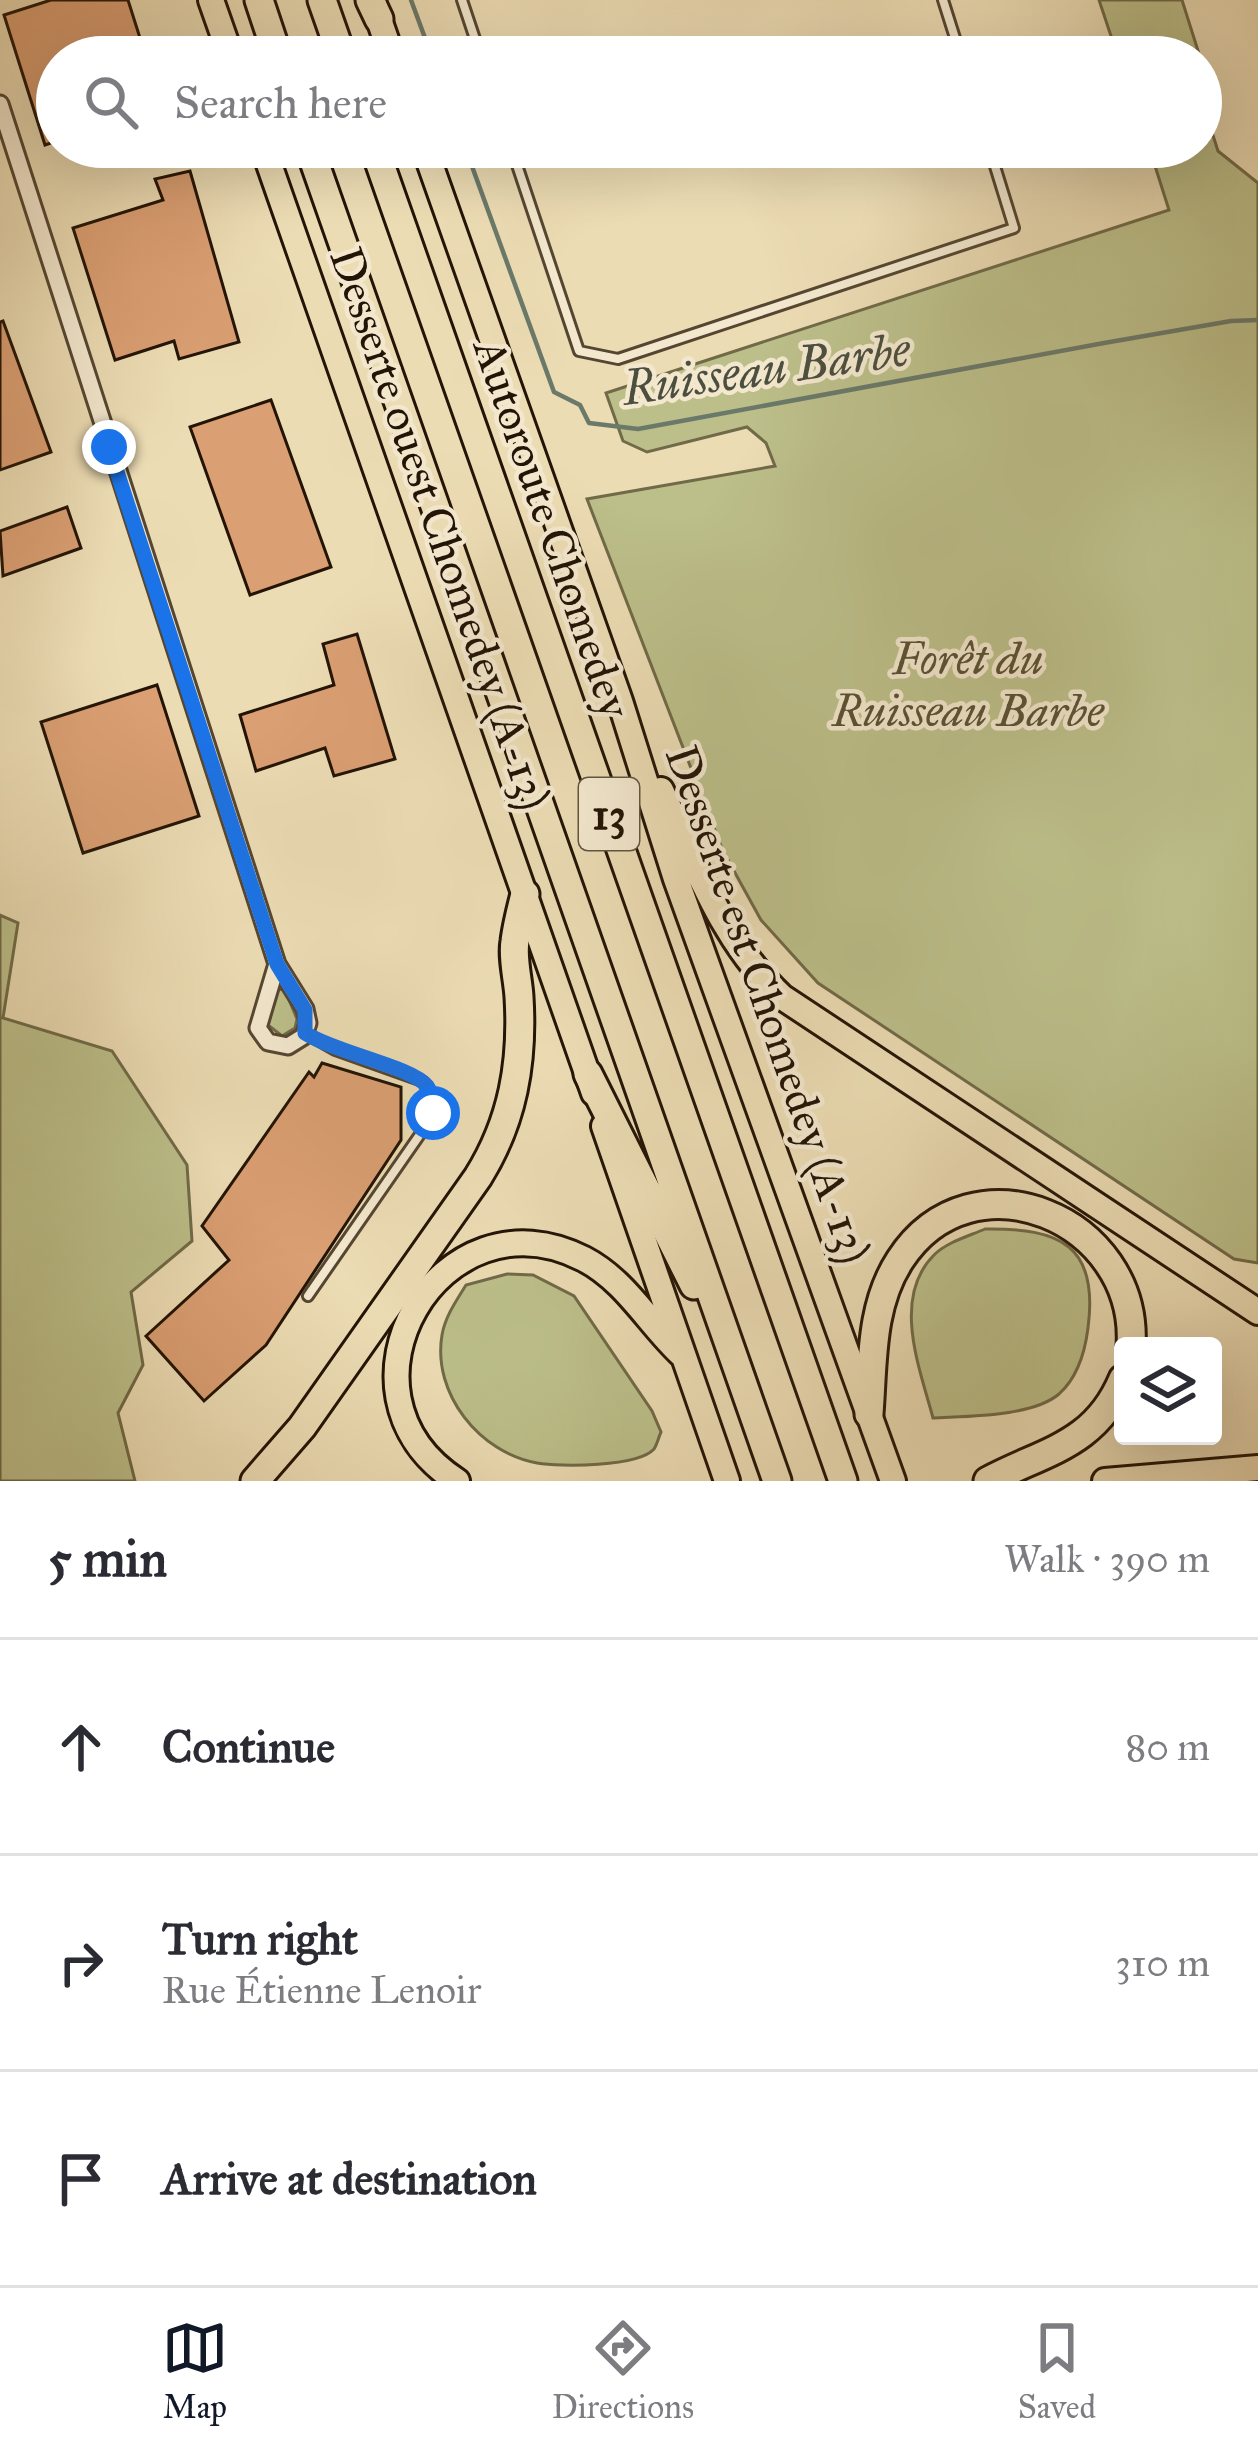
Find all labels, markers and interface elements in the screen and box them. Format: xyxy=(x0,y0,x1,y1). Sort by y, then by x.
search box xyxy=(36,36,1222,168)
icon: search xyxy=(78,69,144,135)
text: Search here xyxy=(174,75,387,130)
street label: Desserte ouest Chomedey (A-13) xyxy=(318,240,563,817)
water label: Ruisseau Barbe xyxy=(617,319,915,418)
street label: Autoroute Chomedey xyxy=(461,329,644,726)
route end xyxy=(82,420,136,474)
park label: Forêt du Ruisseau Barbe xyxy=(830,631,1105,738)
street label: Desserte est Chomedey (A-13) xyxy=(654,738,883,1270)
road number: 13 xyxy=(579,778,639,850)
route start xyxy=(406,1086,460,1140)
map controls xyxy=(1114,1337,1222,1445)
button: layers xyxy=(1114,1337,1222,1445)
text: 5 min xyxy=(48,1528,167,1590)
text: Walk · 390 m xyxy=(1004,1535,1210,1583)
icon: ahead xyxy=(48,1714,114,1780)
text: Continue xyxy=(162,1719,335,1774)
text: 80 m xyxy=(1125,1723,1210,1771)
text: Turn right xyxy=(162,1911,358,1966)
icon: right xyxy=(48,1930,114,1996)
text: 310 m xyxy=(1115,1939,1210,1987)
text: Rue Étienne Lenoir xyxy=(162,1966,481,2014)
icon: arrive xyxy=(48,2146,114,2212)
text: Arrive at destination xyxy=(162,2151,537,2206)
tab: Map xyxy=(162,2315,228,2427)
tab: Directions xyxy=(552,2315,694,2427)
tab: Saved xyxy=(1018,2315,1096,2427)

